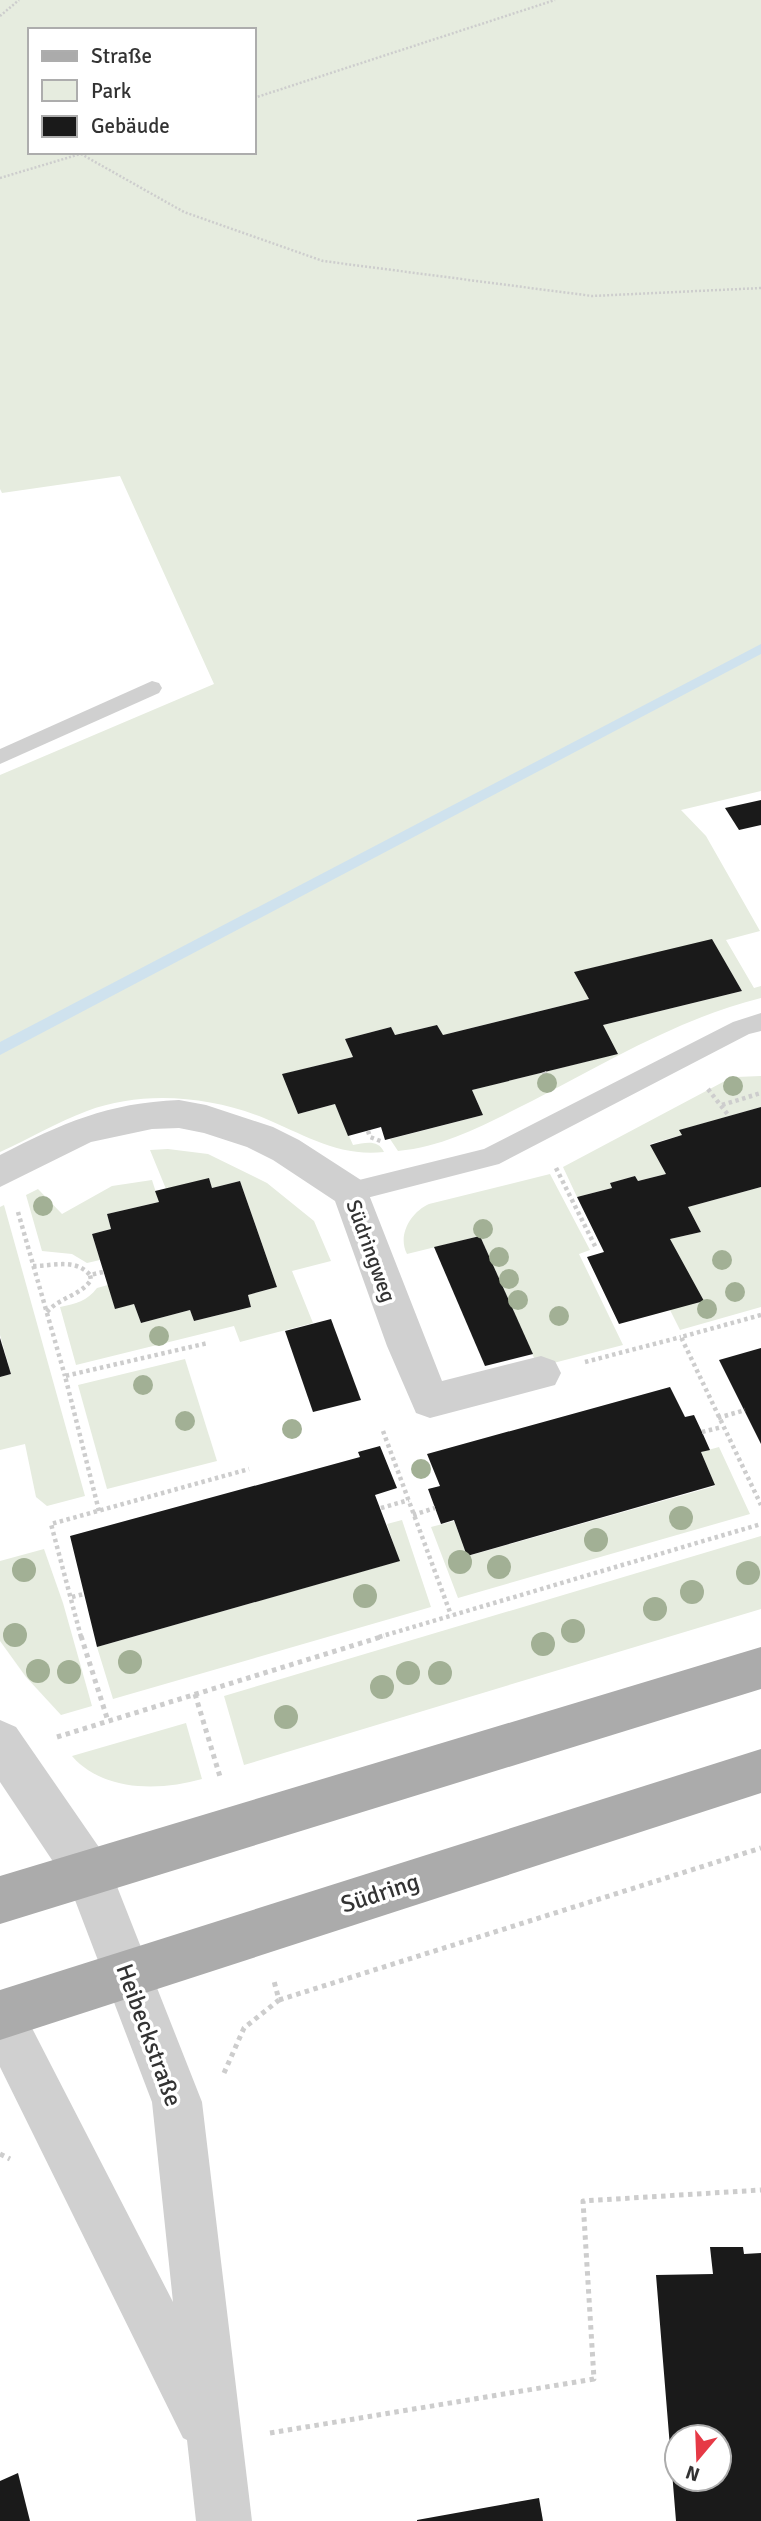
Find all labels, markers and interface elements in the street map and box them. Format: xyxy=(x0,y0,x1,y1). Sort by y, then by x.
legend xyxy=(28,28,256,154)
text: Straße xyxy=(91,43,152,69)
text: Park xyxy=(91,78,132,104)
text: Gebäude xyxy=(91,113,170,139)
street label: Südringweg xyxy=(340,1196,402,1306)
street label: Südring xyxy=(337,1866,423,1920)
street label: Heibeckstraße xyxy=(109,1960,189,2110)
north arrow xyxy=(663,2423,733,2493)
text: N xyxy=(683,2460,703,2487)

